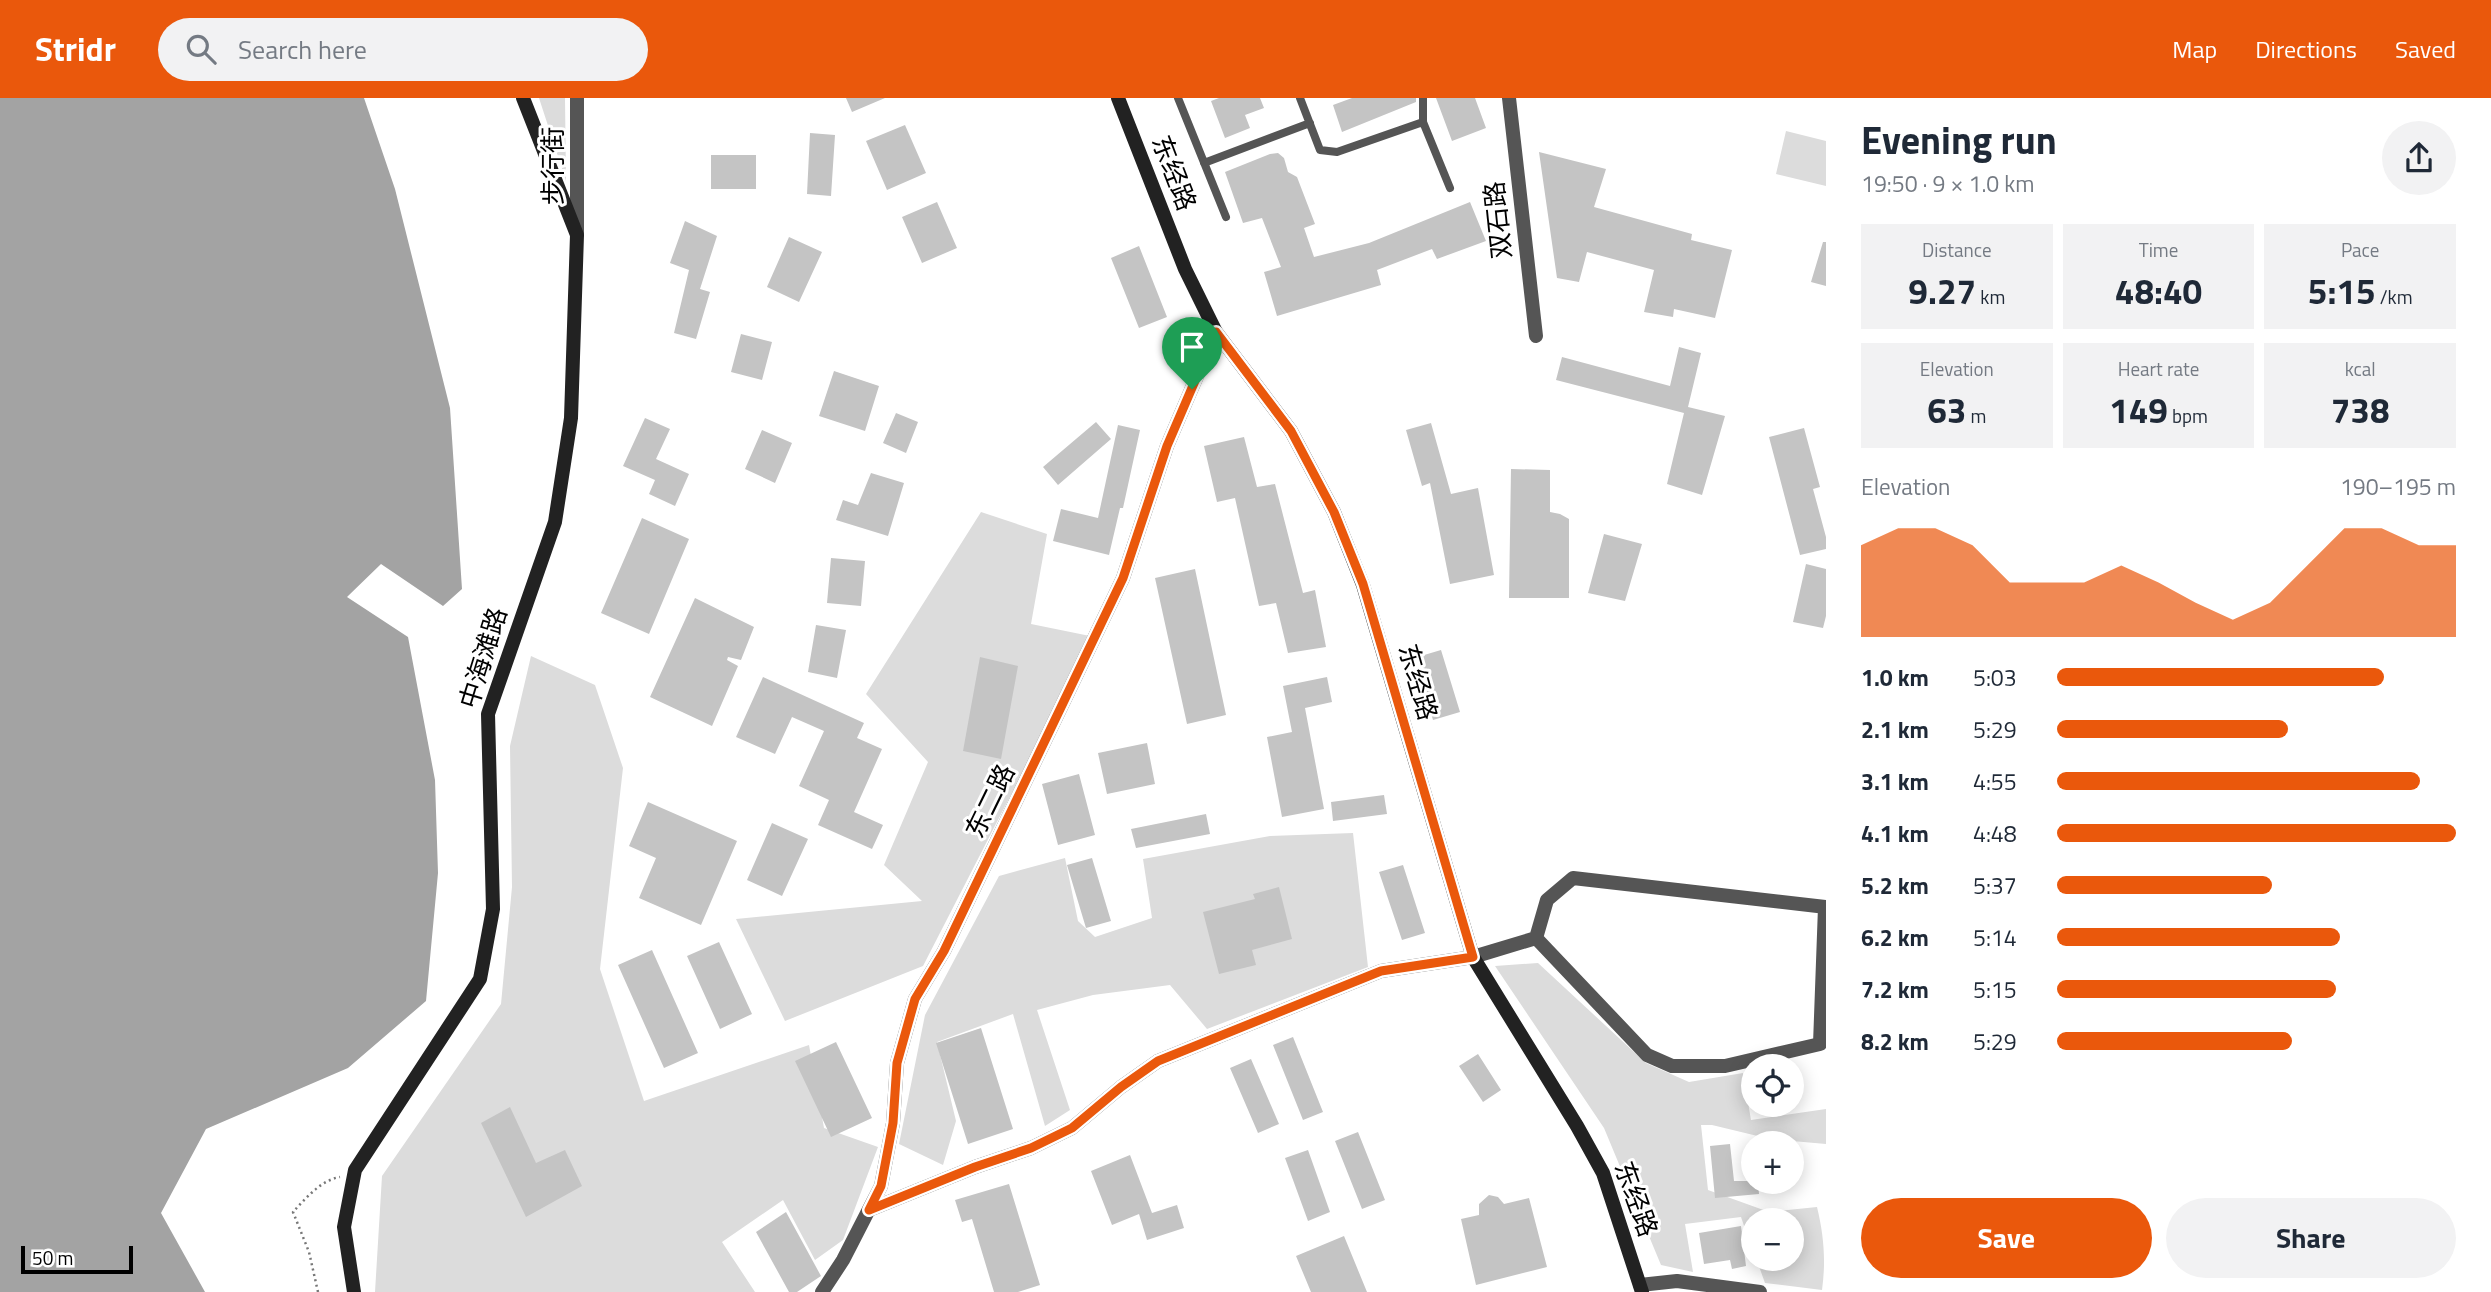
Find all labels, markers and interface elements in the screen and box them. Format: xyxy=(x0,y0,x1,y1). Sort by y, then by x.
search box xyxy=(158,18,648,81)
text: Stridr xyxy=(35,24,116,74)
icon: search xyxy=(182,30,220,68)
text: Search here xyxy=(238,30,367,69)
text: Map xyxy=(2172,31,2217,67)
text: Directions xyxy=(2255,31,2357,67)
text: Saved xyxy=(2395,31,2456,67)
text: Evening run xyxy=(1861,111,2057,169)
button: share xyxy=(2382,121,2456,195)
street label: 步行街 xyxy=(533,127,572,205)
street label: 东经路 xyxy=(1142,129,1207,216)
text: 19:50 · 9 × 1.0 km xyxy=(1861,166,2035,201)
street label: 双石路 xyxy=(1474,179,1521,261)
text: Distance xyxy=(1922,235,1992,264)
text: Time xyxy=(2139,235,2178,264)
text: Pace xyxy=(2341,235,2379,264)
text: 9.27 xyxy=(1908,264,1976,318)
text: 48:40 xyxy=(2115,264,2202,318)
text: 5:15 xyxy=(2308,264,2376,318)
text: km xyxy=(1976,282,2005,311)
text: /km xyxy=(2376,282,2413,311)
pin xyxy=(1162,317,1222,389)
icon: arrive xyxy=(1173,328,1211,366)
text: Elevation xyxy=(1920,354,1994,383)
text: Heart rate xyxy=(2118,354,2199,383)
text: kcal xyxy=(2345,354,2376,383)
text: 63 xyxy=(1927,383,1966,437)
text: 149 xyxy=(2109,383,2168,437)
text: 738 xyxy=(2331,383,2390,437)
text: m xyxy=(1966,401,1986,430)
text: bpm xyxy=(2168,401,2208,430)
text: Elevation xyxy=(1861,469,1950,504)
text: 190–195 m xyxy=(2340,469,2456,504)
street label: 中海滩路 xyxy=(449,602,516,713)
street label: 东经路 xyxy=(1389,639,1448,725)
text: 1.0 km xyxy=(1861,660,1929,695)
text: 5:03 xyxy=(1973,660,2017,695)
text: 2.1 km xyxy=(1861,712,1929,747)
text: 5:29 xyxy=(1973,712,2017,747)
street label: 东二路 xyxy=(955,757,1024,844)
text: 3.1 km xyxy=(1861,764,1929,799)
text: 4:55 xyxy=(1973,764,2017,799)
text: 4.1 km xyxy=(1861,816,1929,851)
text: 4:48 xyxy=(1973,816,2017,851)
text: 5.2 km xyxy=(1861,868,1929,903)
text: 5:37 xyxy=(1973,868,2017,903)
text: 6.2 km xyxy=(1861,920,1929,955)
text: 5:14 xyxy=(1973,920,2017,955)
text: 7.2 km xyxy=(1861,972,1929,1007)
text: 5:15 xyxy=(1973,972,2017,1007)
text: 8.2 km xyxy=(1861,1024,1929,1059)
text: 5:29 xyxy=(1973,1024,2017,1059)
map controls xyxy=(1741,1054,1804,1271)
button: locate xyxy=(1741,1054,1804,1117)
button: + xyxy=(1741,1131,1804,1194)
street label: 东经路 xyxy=(1605,1156,1668,1242)
button: Save xyxy=(1861,1198,2152,1278)
button: Share xyxy=(2166,1198,2456,1278)
button: − xyxy=(1741,1208,1804,1271)
scale bar xyxy=(21,1243,133,1275)
text: 50 m xyxy=(32,1243,73,1272)

